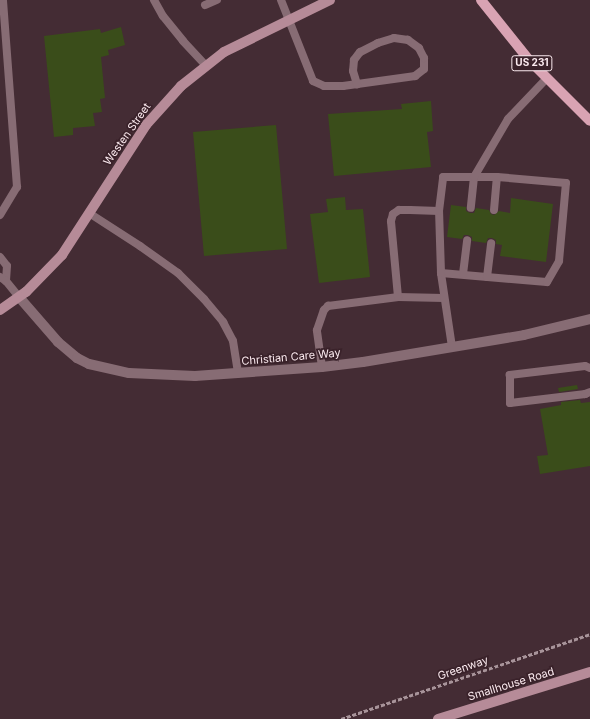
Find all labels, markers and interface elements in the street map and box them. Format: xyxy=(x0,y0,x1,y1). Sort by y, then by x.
road number: US 231 xyxy=(511,55,553,71)
street label: Westen Street xyxy=(101,100,153,168)
street label: Christian Care Way xyxy=(241,346,341,368)
street label: Greenway xyxy=(436,653,490,683)
street label: Smallhouse Road xyxy=(466,665,556,703)

